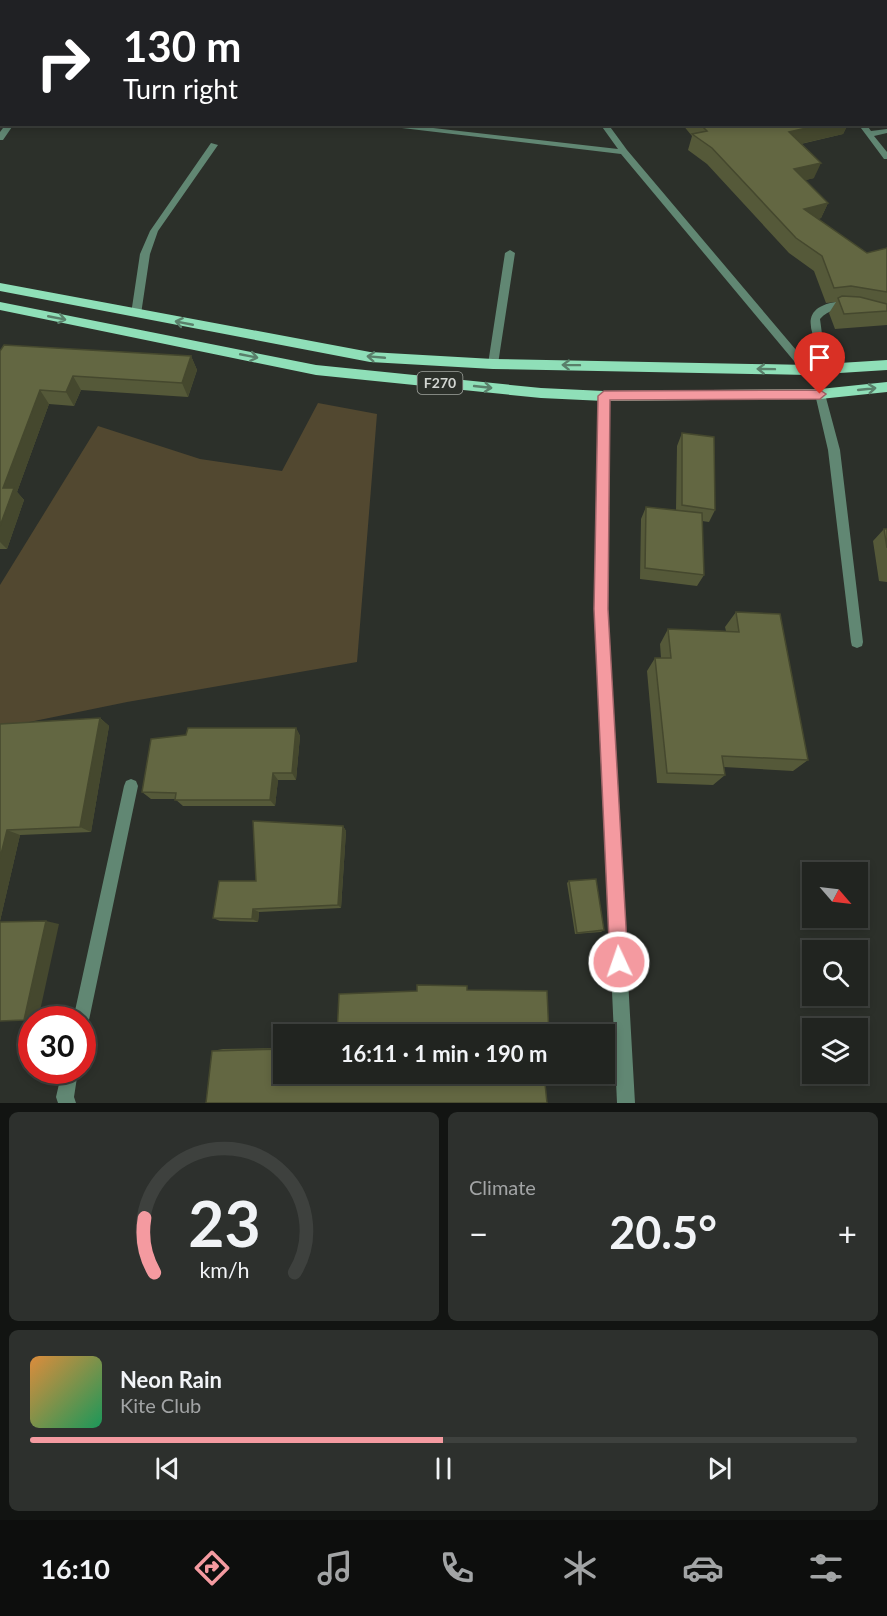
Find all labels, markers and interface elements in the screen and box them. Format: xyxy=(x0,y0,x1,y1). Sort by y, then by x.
text: 130 m xyxy=(123,21,241,71)
icon: right xyxy=(24,24,102,102)
text: Turn right xyxy=(123,72,238,105)
one-way arrow xyxy=(48,312,67,324)
one-way arrow xyxy=(175,317,194,328)
pin xyxy=(794,332,845,394)
icon: arrive xyxy=(803,341,836,374)
one-way arrow xyxy=(238,351,258,362)
one-way arrow xyxy=(366,351,386,362)
one-way arrow xyxy=(561,359,581,371)
one-way arrow xyxy=(756,363,776,375)
road number: F270 xyxy=(418,372,462,394)
one-way arrow xyxy=(473,382,493,393)
one-way arrow xyxy=(856,383,876,394)
north arrow xyxy=(802,862,868,928)
map controls xyxy=(802,862,868,1084)
position arrow xyxy=(587,930,651,994)
button: search xyxy=(802,940,868,1006)
speed limit sign: 30 xyxy=(18,1006,96,1084)
button: layers xyxy=(802,1018,868,1084)
text: 16:11 · 1 min · 190 m xyxy=(341,1040,547,1067)
text: Climate xyxy=(469,1175,536,1199)
text: 23 xyxy=(188,1185,260,1260)
text: 20.5° xyxy=(609,1205,717,1259)
text: − xyxy=(469,1213,488,1253)
text: + xyxy=(838,1213,857,1253)
text: km/h xyxy=(199,1258,249,1284)
text: Neon Rain xyxy=(120,1366,222,1393)
text: Kite Club xyxy=(120,1393,201,1417)
icon: previous xyxy=(151,1452,184,1485)
icon: pause xyxy=(427,1452,460,1485)
icon: next xyxy=(703,1452,736,1485)
icon: directions xyxy=(191,1547,233,1589)
icon: music xyxy=(314,1547,356,1589)
icon: phone xyxy=(436,1547,478,1589)
icon: climate xyxy=(559,1547,601,1589)
icon: car xyxy=(682,1547,724,1589)
icon: filters xyxy=(805,1547,847,1589)
text: 16:10 xyxy=(40,1552,110,1585)

